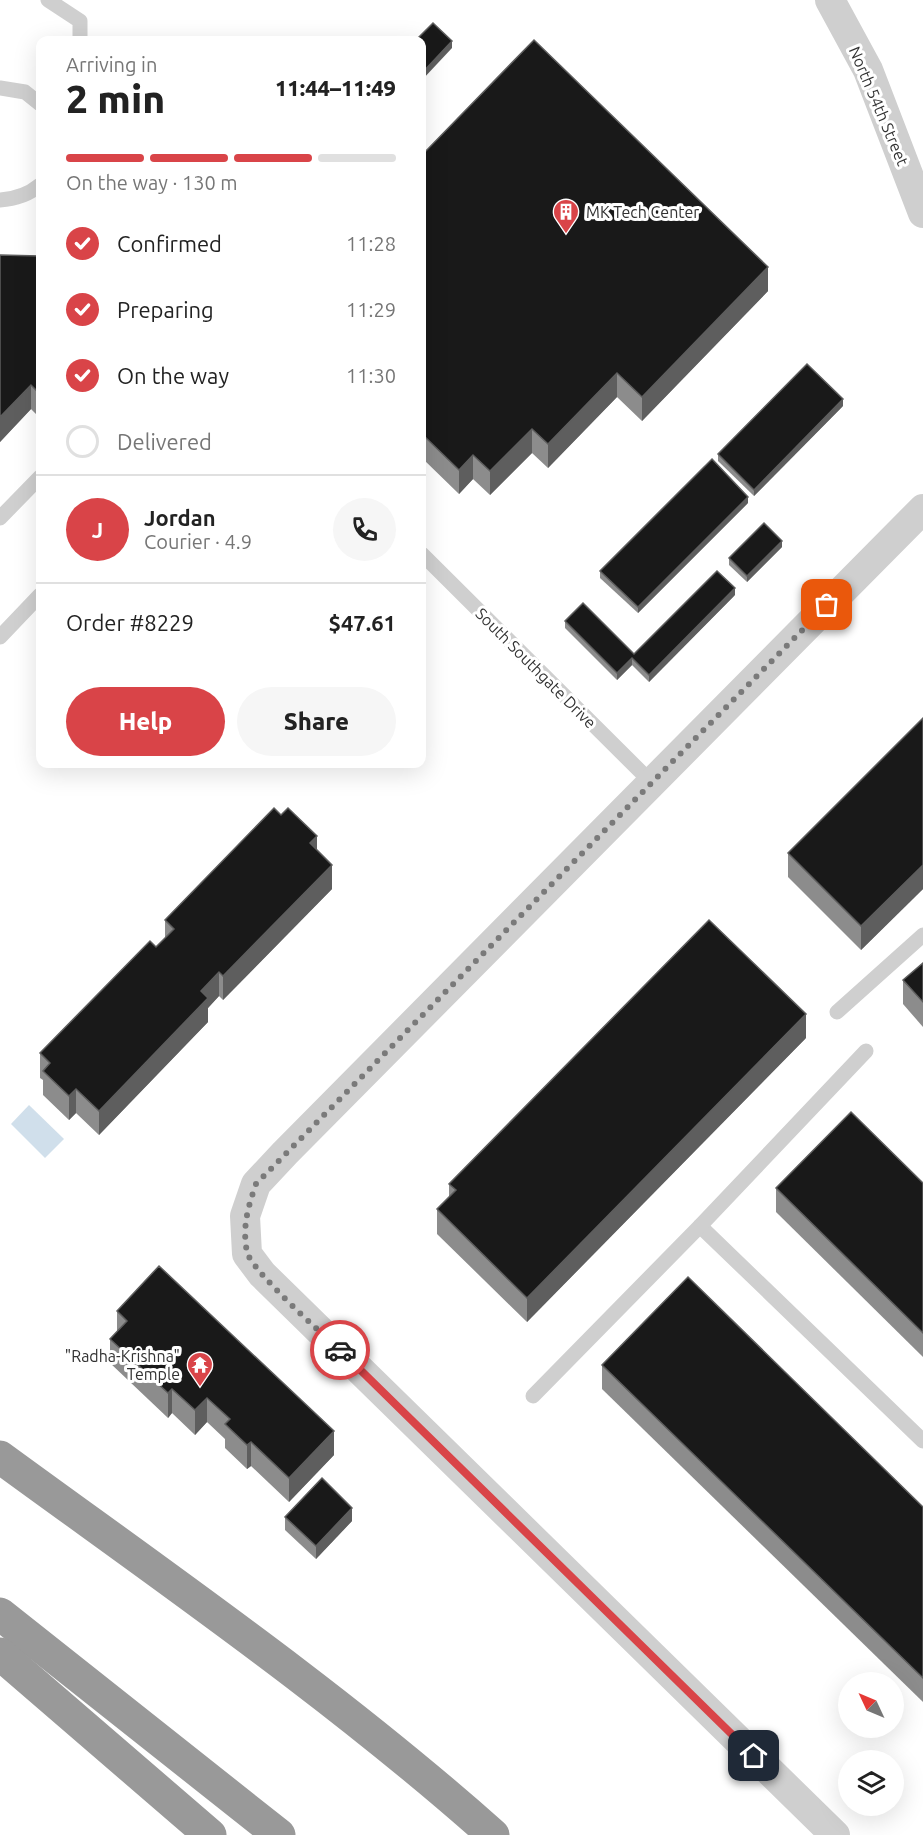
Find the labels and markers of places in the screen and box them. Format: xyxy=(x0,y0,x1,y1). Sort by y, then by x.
building icon: MK Tech Center xyxy=(551,197,581,235)
place label: MK Tech Center xyxy=(586,203,699,221)
pin xyxy=(801,579,852,630)
place label: "Radha-Krishna" Temple xyxy=(65,1347,180,1383)
temple icon: "Radha-Krishna" Temple xyxy=(185,1350,215,1388)
pin xyxy=(728,1730,779,1781)

